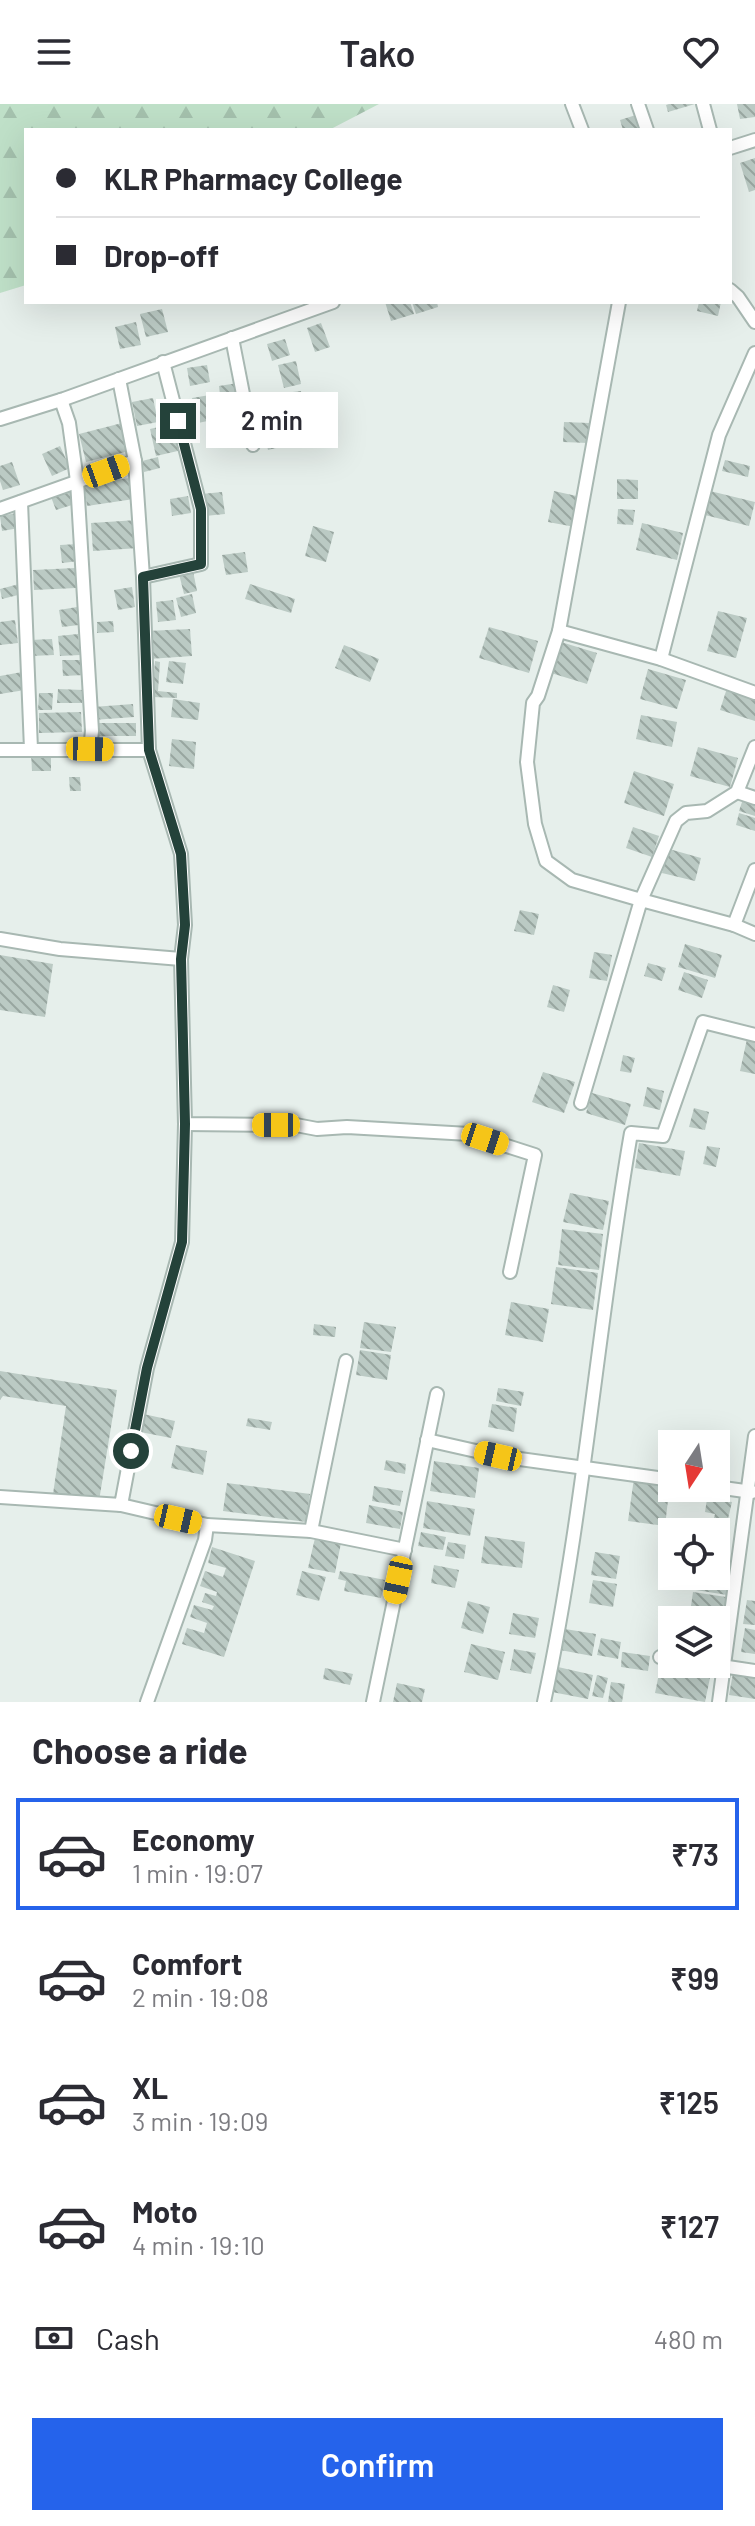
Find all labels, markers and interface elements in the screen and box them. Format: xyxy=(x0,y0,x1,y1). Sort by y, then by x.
icon: menu xyxy=(32,30,76,74)
icon: heart xyxy=(679,30,723,74)
text: Tako xyxy=(339,31,416,74)
text: KLR Pharmacy College xyxy=(104,160,403,196)
text: Drop-off xyxy=(104,237,219,273)
callout: 2 min xyxy=(206,393,338,449)
route end xyxy=(160,403,196,439)
text: 2 min xyxy=(241,404,303,435)
car xyxy=(79,452,133,490)
car xyxy=(66,737,114,761)
car xyxy=(252,1113,300,1137)
car xyxy=(458,1120,512,1158)
north arrow xyxy=(658,1430,730,1502)
map controls xyxy=(658,1430,730,1678)
route start xyxy=(113,1433,149,1469)
car xyxy=(472,1439,524,1473)
car xyxy=(152,1502,204,1536)
button: locate xyxy=(658,1518,730,1590)
car xyxy=(381,1554,415,1606)
button: layers xyxy=(658,1606,730,1678)
text: Choose a ride xyxy=(32,1728,248,1771)
icon: car xyxy=(36,1818,108,1890)
text: Economy xyxy=(132,1821,255,1857)
text: ₹73 xyxy=(671,1836,719,1872)
text: 1 min · 19:07 xyxy=(132,1857,263,1888)
icon: car xyxy=(36,1942,108,2014)
text: Comfort xyxy=(132,1945,242,1981)
text: ₹99 xyxy=(670,1960,719,1996)
text: 2 min · 19:08 xyxy=(132,1981,269,2012)
icon: car xyxy=(36,2066,108,2138)
text: XL xyxy=(132,2069,168,2105)
text: ₹125 xyxy=(659,2084,719,2120)
text: 3 min · 19:09 xyxy=(132,2105,268,2136)
icon: car xyxy=(36,2190,108,2262)
text: Moto xyxy=(132,2193,198,2229)
text: ₹127 xyxy=(660,2208,719,2244)
text: 4 min · 19:10 xyxy=(132,2229,265,2260)
icon: cash xyxy=(32,2316,76,2360)
text: Cash xyxy=(96,2320,160,2356)
text: 480 m xyxy=(654,2323,723,2354)
button: Confirm xyxy=(32,2418,723,2510)

